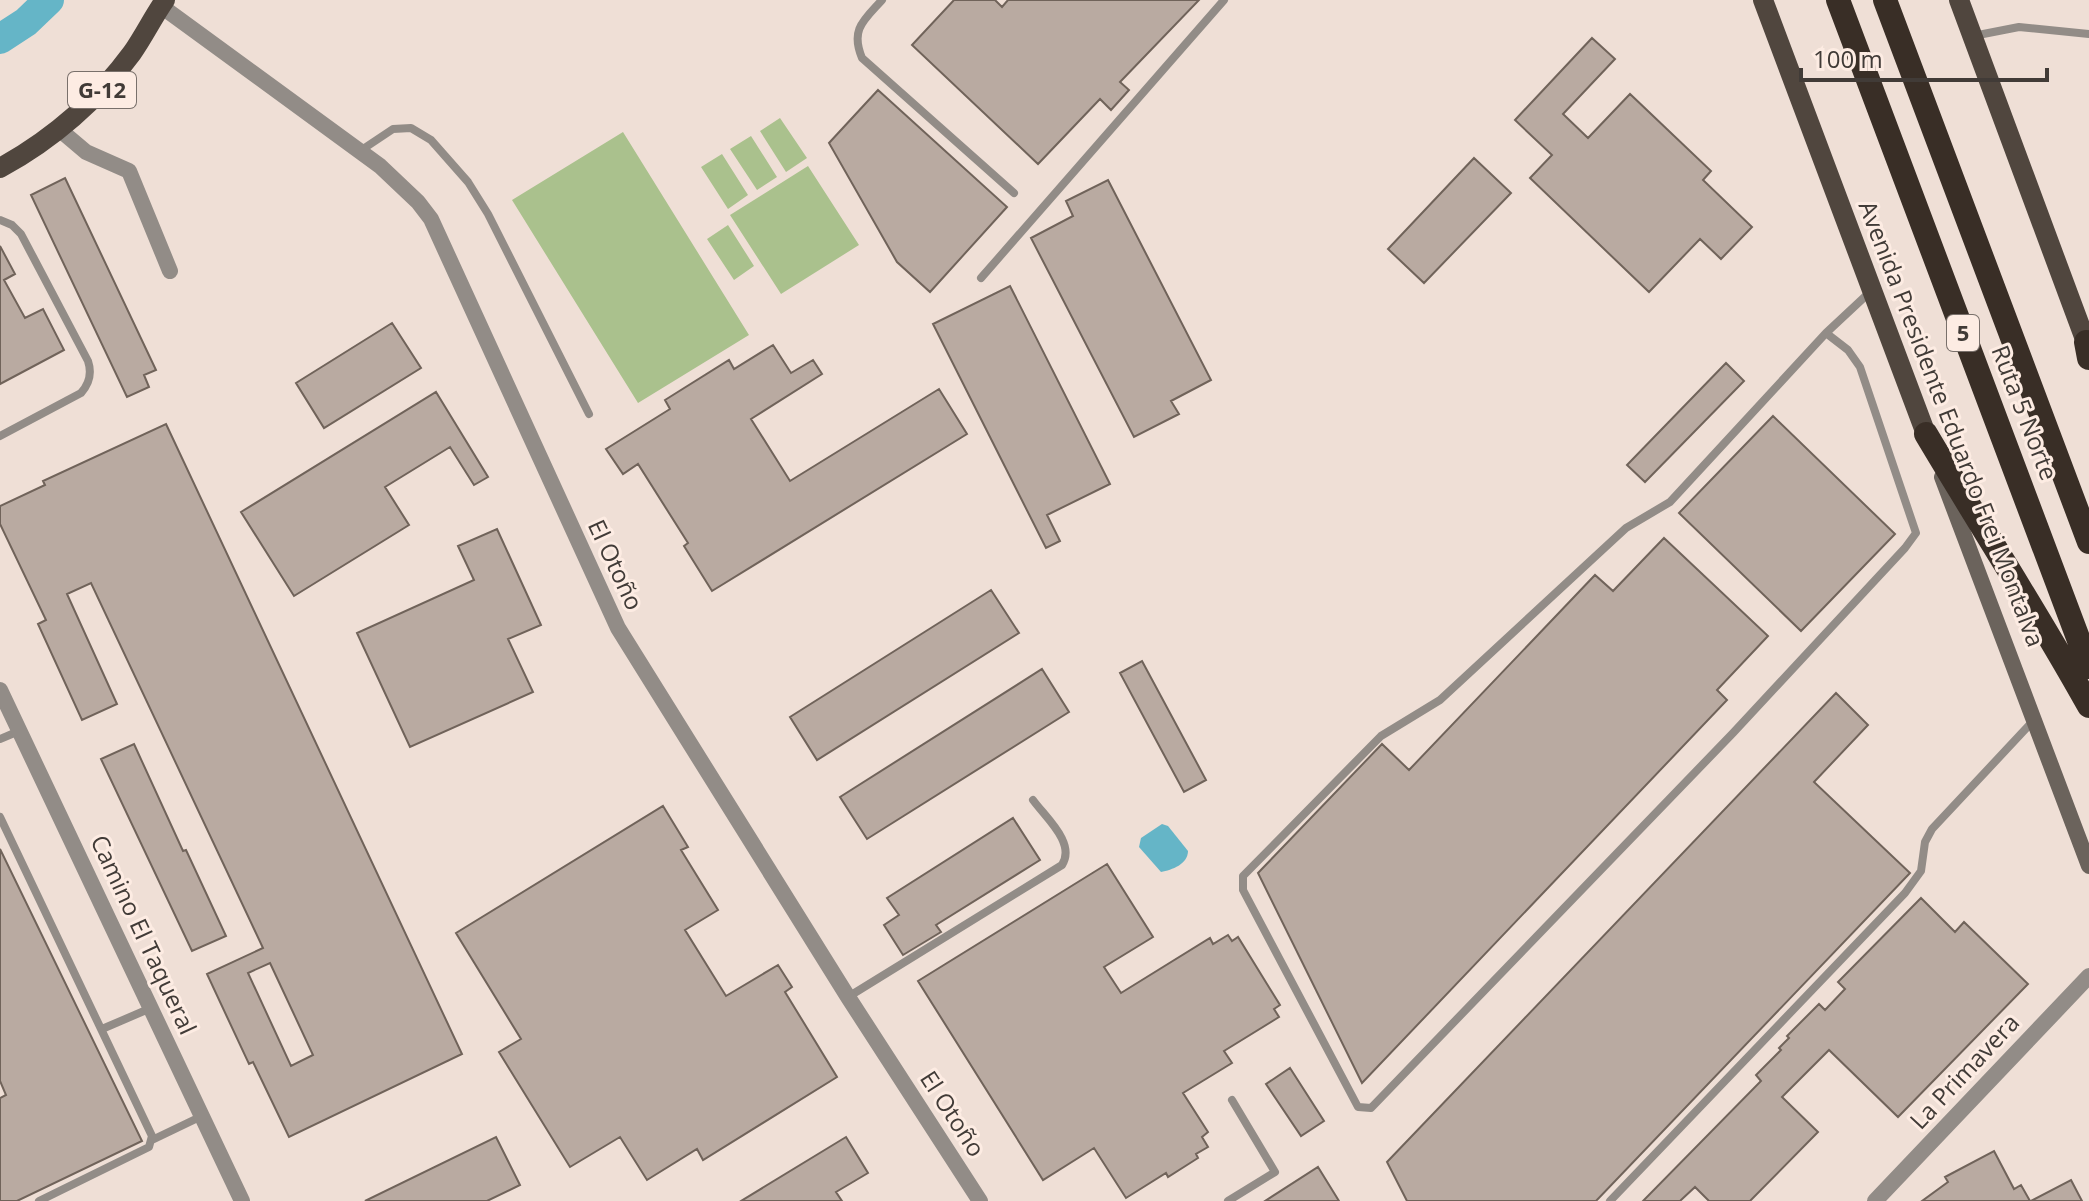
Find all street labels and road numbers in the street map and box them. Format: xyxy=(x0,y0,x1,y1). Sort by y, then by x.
road number: G-12 xyxy=(68,72,136,108)
street label: Avenida Presidente Eduardo Frei Montalva xyxy=(1852,196,2053,651)
road number: 5 xyxy=(1947,315,1979,351)
street label: Ruta 5 Norte xyxy=(1985,340,2066,485)
street label: El Otoño xyxy=(581,514,652,615)
street label: Camino El Taqueral xyxy=(84,829,205,1039)
street label: La Primavera xyxy=(1902,1006,2026,1136)
street label: El Otoño xyxy=(913,1064,993,1163)

